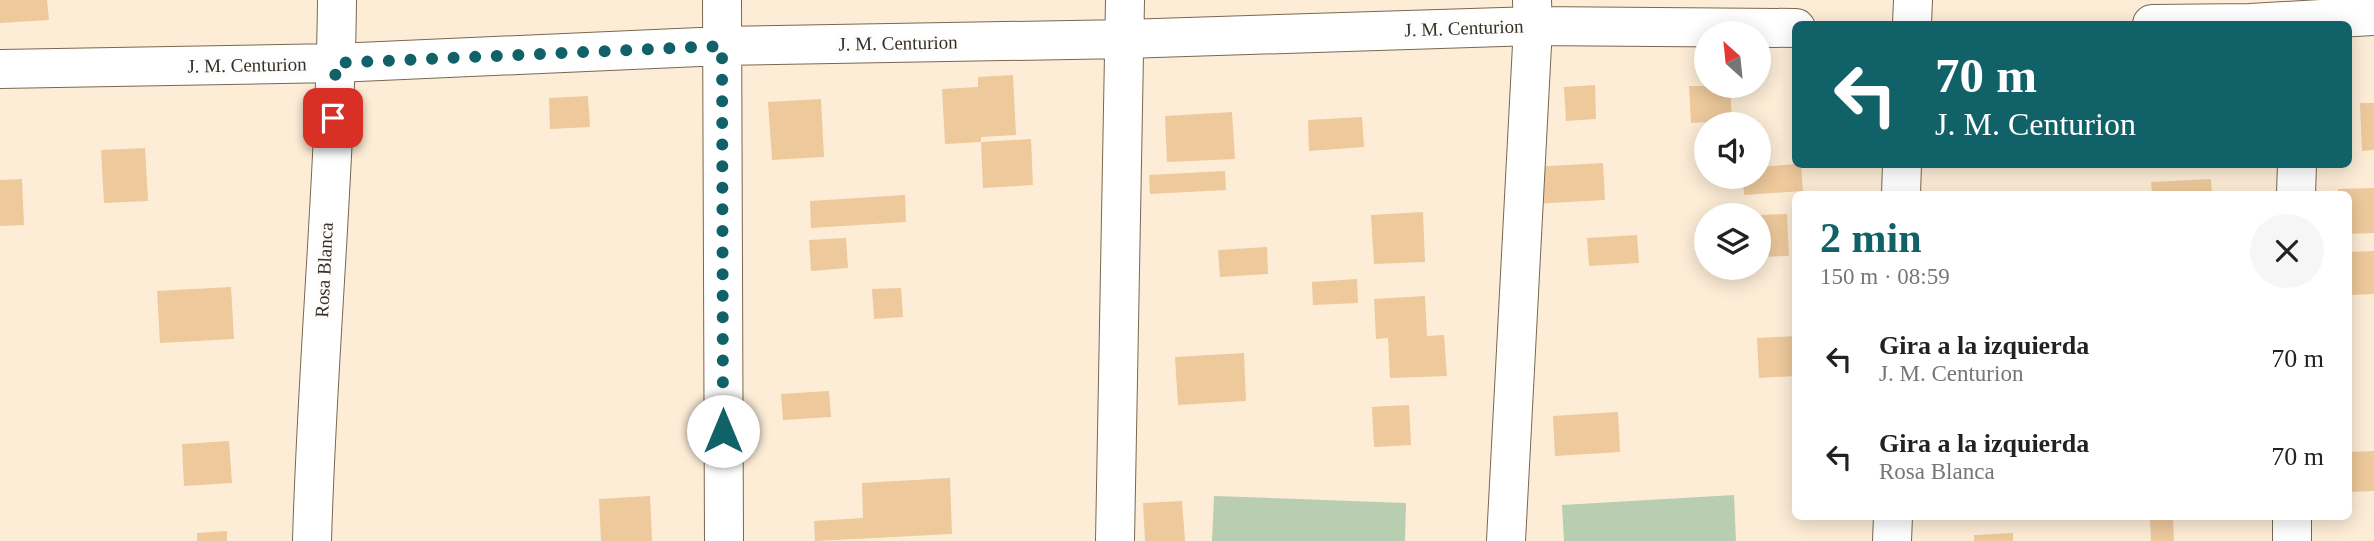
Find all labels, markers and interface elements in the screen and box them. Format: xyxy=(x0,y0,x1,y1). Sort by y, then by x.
street label: J. M. Centurion xyxy=(1404,15,1524,41)
north arrow xyxy=(1694,21,1771,98)
map controls xyxy=(1694,21,1771,280)
street label: J. M. Centurion xyxy=(838,31,958,55)
text: 70 m xyxy=(1935,48,2037,103)
icon: left xyxy=(1820,49,1911,140)
street label: J. M. Centurion xyxy=(187,53,307,77)
pin xyxy=(303,88,363,148)
icon: arrive xyxy=(314,99,352,137)
text: J. M. Centurion xyxy=(1935,106,2136,142)
button: sound xyxy=(1694,112,1771,189)
button: layers xyxy=(1694,203,1771,280)
button: close xyxy=(2250,214,2324,288)
text: 2 min xyxy=(1820,215,1922,261)
street label: Rosa Blanca xyxy=(311,221,337,318)
text: 150 m · 08:59 xyxy=(1820,264,1950,289)
text: Gira a la izquierda xyxy=(1879,331,2089,360)
icon: left xyxy=(1820,340,1858,378)
text: 70 m xyxy=(2271,344,2324,373)
text: J. M. Centurion xyxy=(1879,361,2023,386)
position arrow xyxy=(686,394,760,468)
text: Gira a la izquierda xyxy=(1879,429,2089,458)
icon: left xyxy=(1820,438,1858,476)
text: 70 m xyxy=(2271,442,2324,471)
text: Rosa Blanca xyxy=(1879,459,1995,484)

